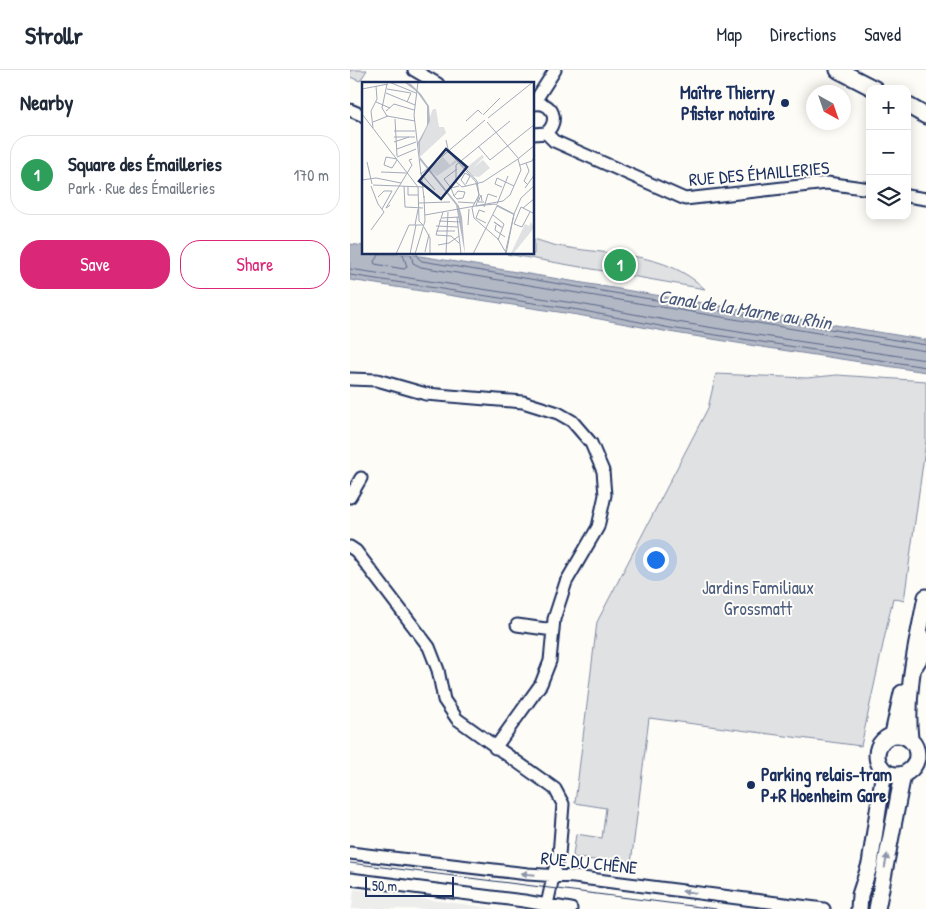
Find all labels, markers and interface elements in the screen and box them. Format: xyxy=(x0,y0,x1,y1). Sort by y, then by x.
text: Strollr xyxy=(25,19,83,51)
text: Map xyxy=(717,22,742,47)
text: Directions xyxy=(770,22,836,47)
text: Saved xyxy=(864,22,901,47)
place label: Maître Thierry Pfister notaire xyxy=(680,80,776,126)
inset map xyxy=(362,82,535,255)
north arrow xyxy=(806,85,851,130)
map controls xyxy=(866,85,911,220)
button: + xyxy=(866,85,911,130)
text: Nearby xyxy=(20,88,73,117)
marker: Maître Thierry Pfister notaire xyxy=(779,97,791,109)
button: − xyxy=(866,130,911,175)
text: Square des Émailleries xyxy=(68,151,222,177)
street label: RUE DES ÉMAILLERIES xyxy=(688,155,830,192)
text: 1 xyxy=(34,164,40,186)
text: 170 m xyxy=(294,164,329,186)
button: layers xyxy=(866,175,911,220)
text: Park · Rue des Émailleries xyxy=(68,177,215,199)
button: Save xyxy=(20,240,170,289)
button: Share xyxy=(180,240,330,289)
pin: 1 xyxy=(604,246,636,284)
water label: Canal de la Marne au Rhin xyxy=(657,282,835,336)
your location xyxy=(643,547,669,573)
park label: Jardins Familiaux Grossmatt xyxy=(702,575,814,621)
place label: Parking relais-tram P+R Hoenheim Gare xyxy=(761,762,892,808)
marker: Parking relais-tram P+R Hoenheim Gare xyxy=(745,779,757,791)
street label: RUE DU CHÊNE xyxy=(540,845,638,880)
one-way arrow xyxy=(883,853,891,869)
one-way arrow xyxy=(520,869,536,877)
scale bar xyxy=(365,874,454,897)
text: 50 m xyxy=(372,876,397,895)
one-way arrow xyxy=(681,888,697,896)

